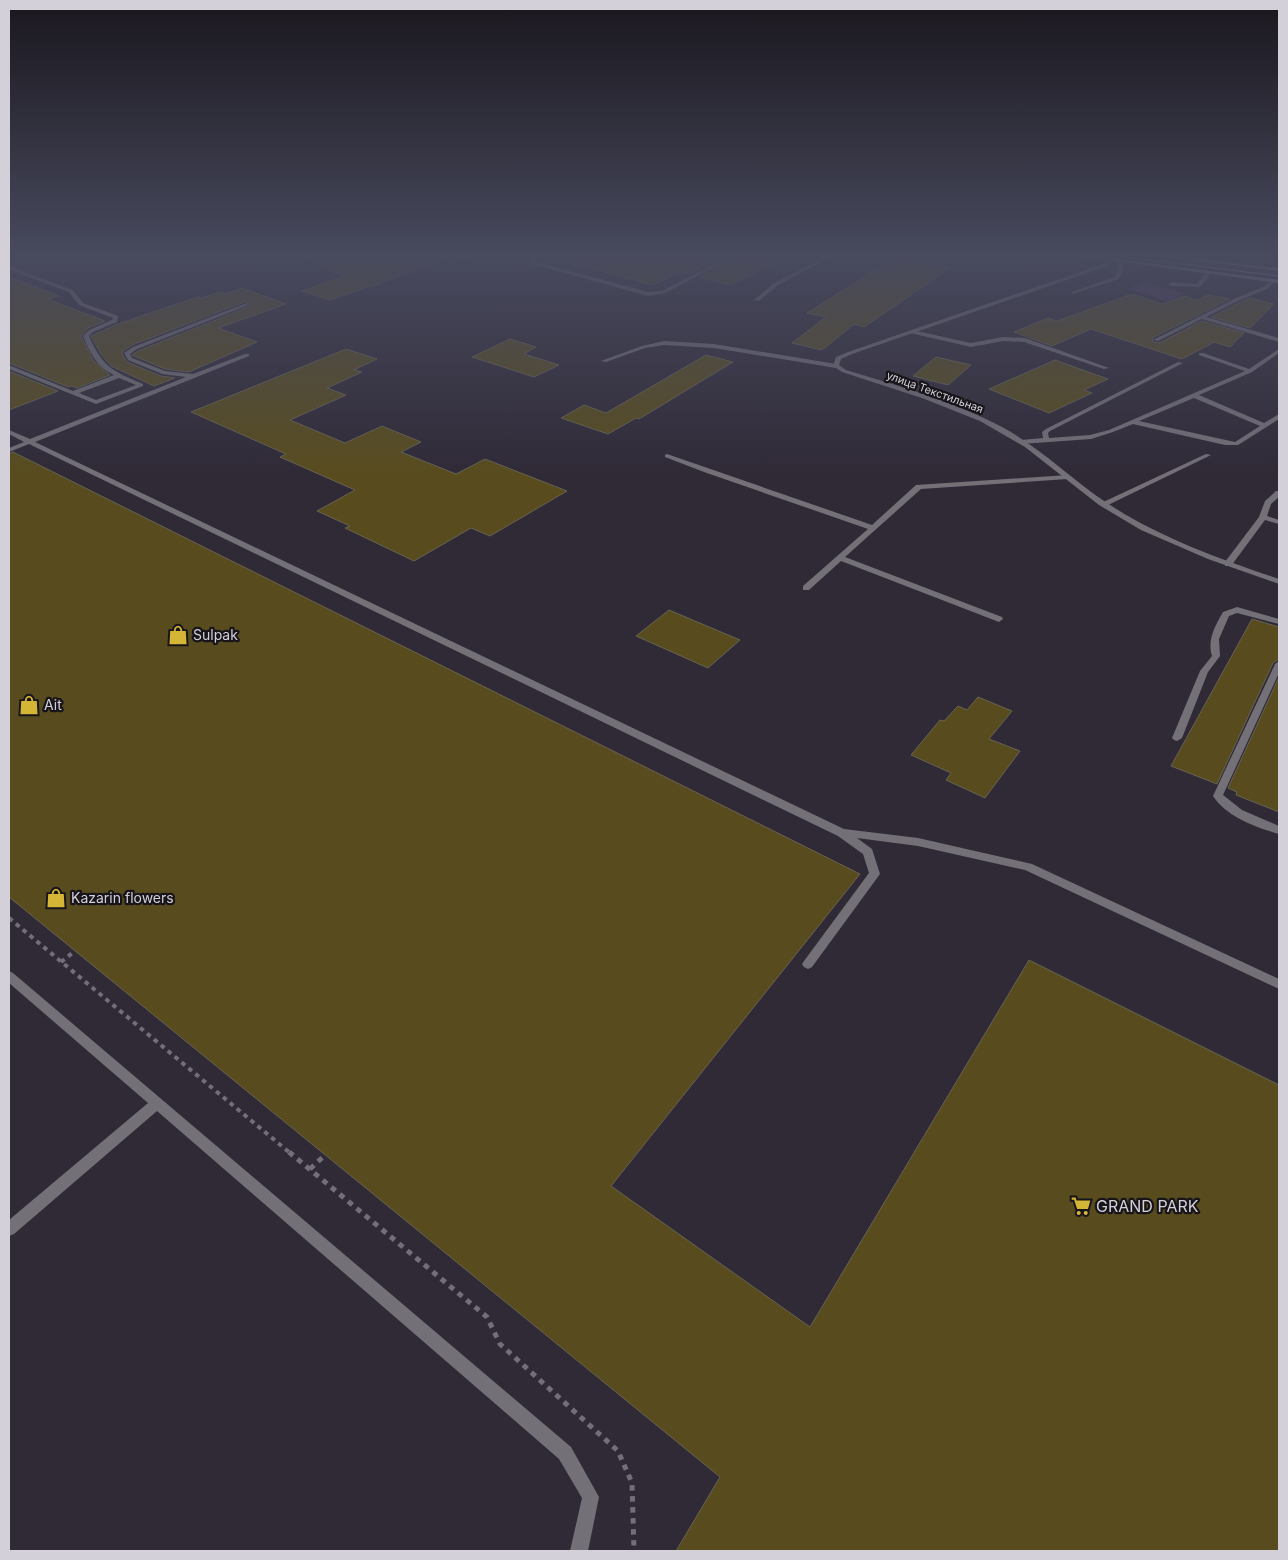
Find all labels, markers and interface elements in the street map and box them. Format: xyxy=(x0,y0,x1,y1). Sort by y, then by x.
street label: улица Текстильная xyxy=(885,368,985,416)
shop icon: Sulpak xyxy=(167,624,189,646)
place label: Sulpak xyxy=(193,626,238,643)
shop icon: Ait xyxy=(18,694,40,716)
place label: Ait xyxy=(44,696,62,713)
shop icon: Kazarin flowers xyxy=(45,887,67,909)
place label: Kazarin flowers xyxy=(71,889,174,906)
supermarket icon: GRAND PARK xyxy=(1070,1195,1092,1217)
place label: GRAND PARK xyxy=(1096,1196,1199,1216)

